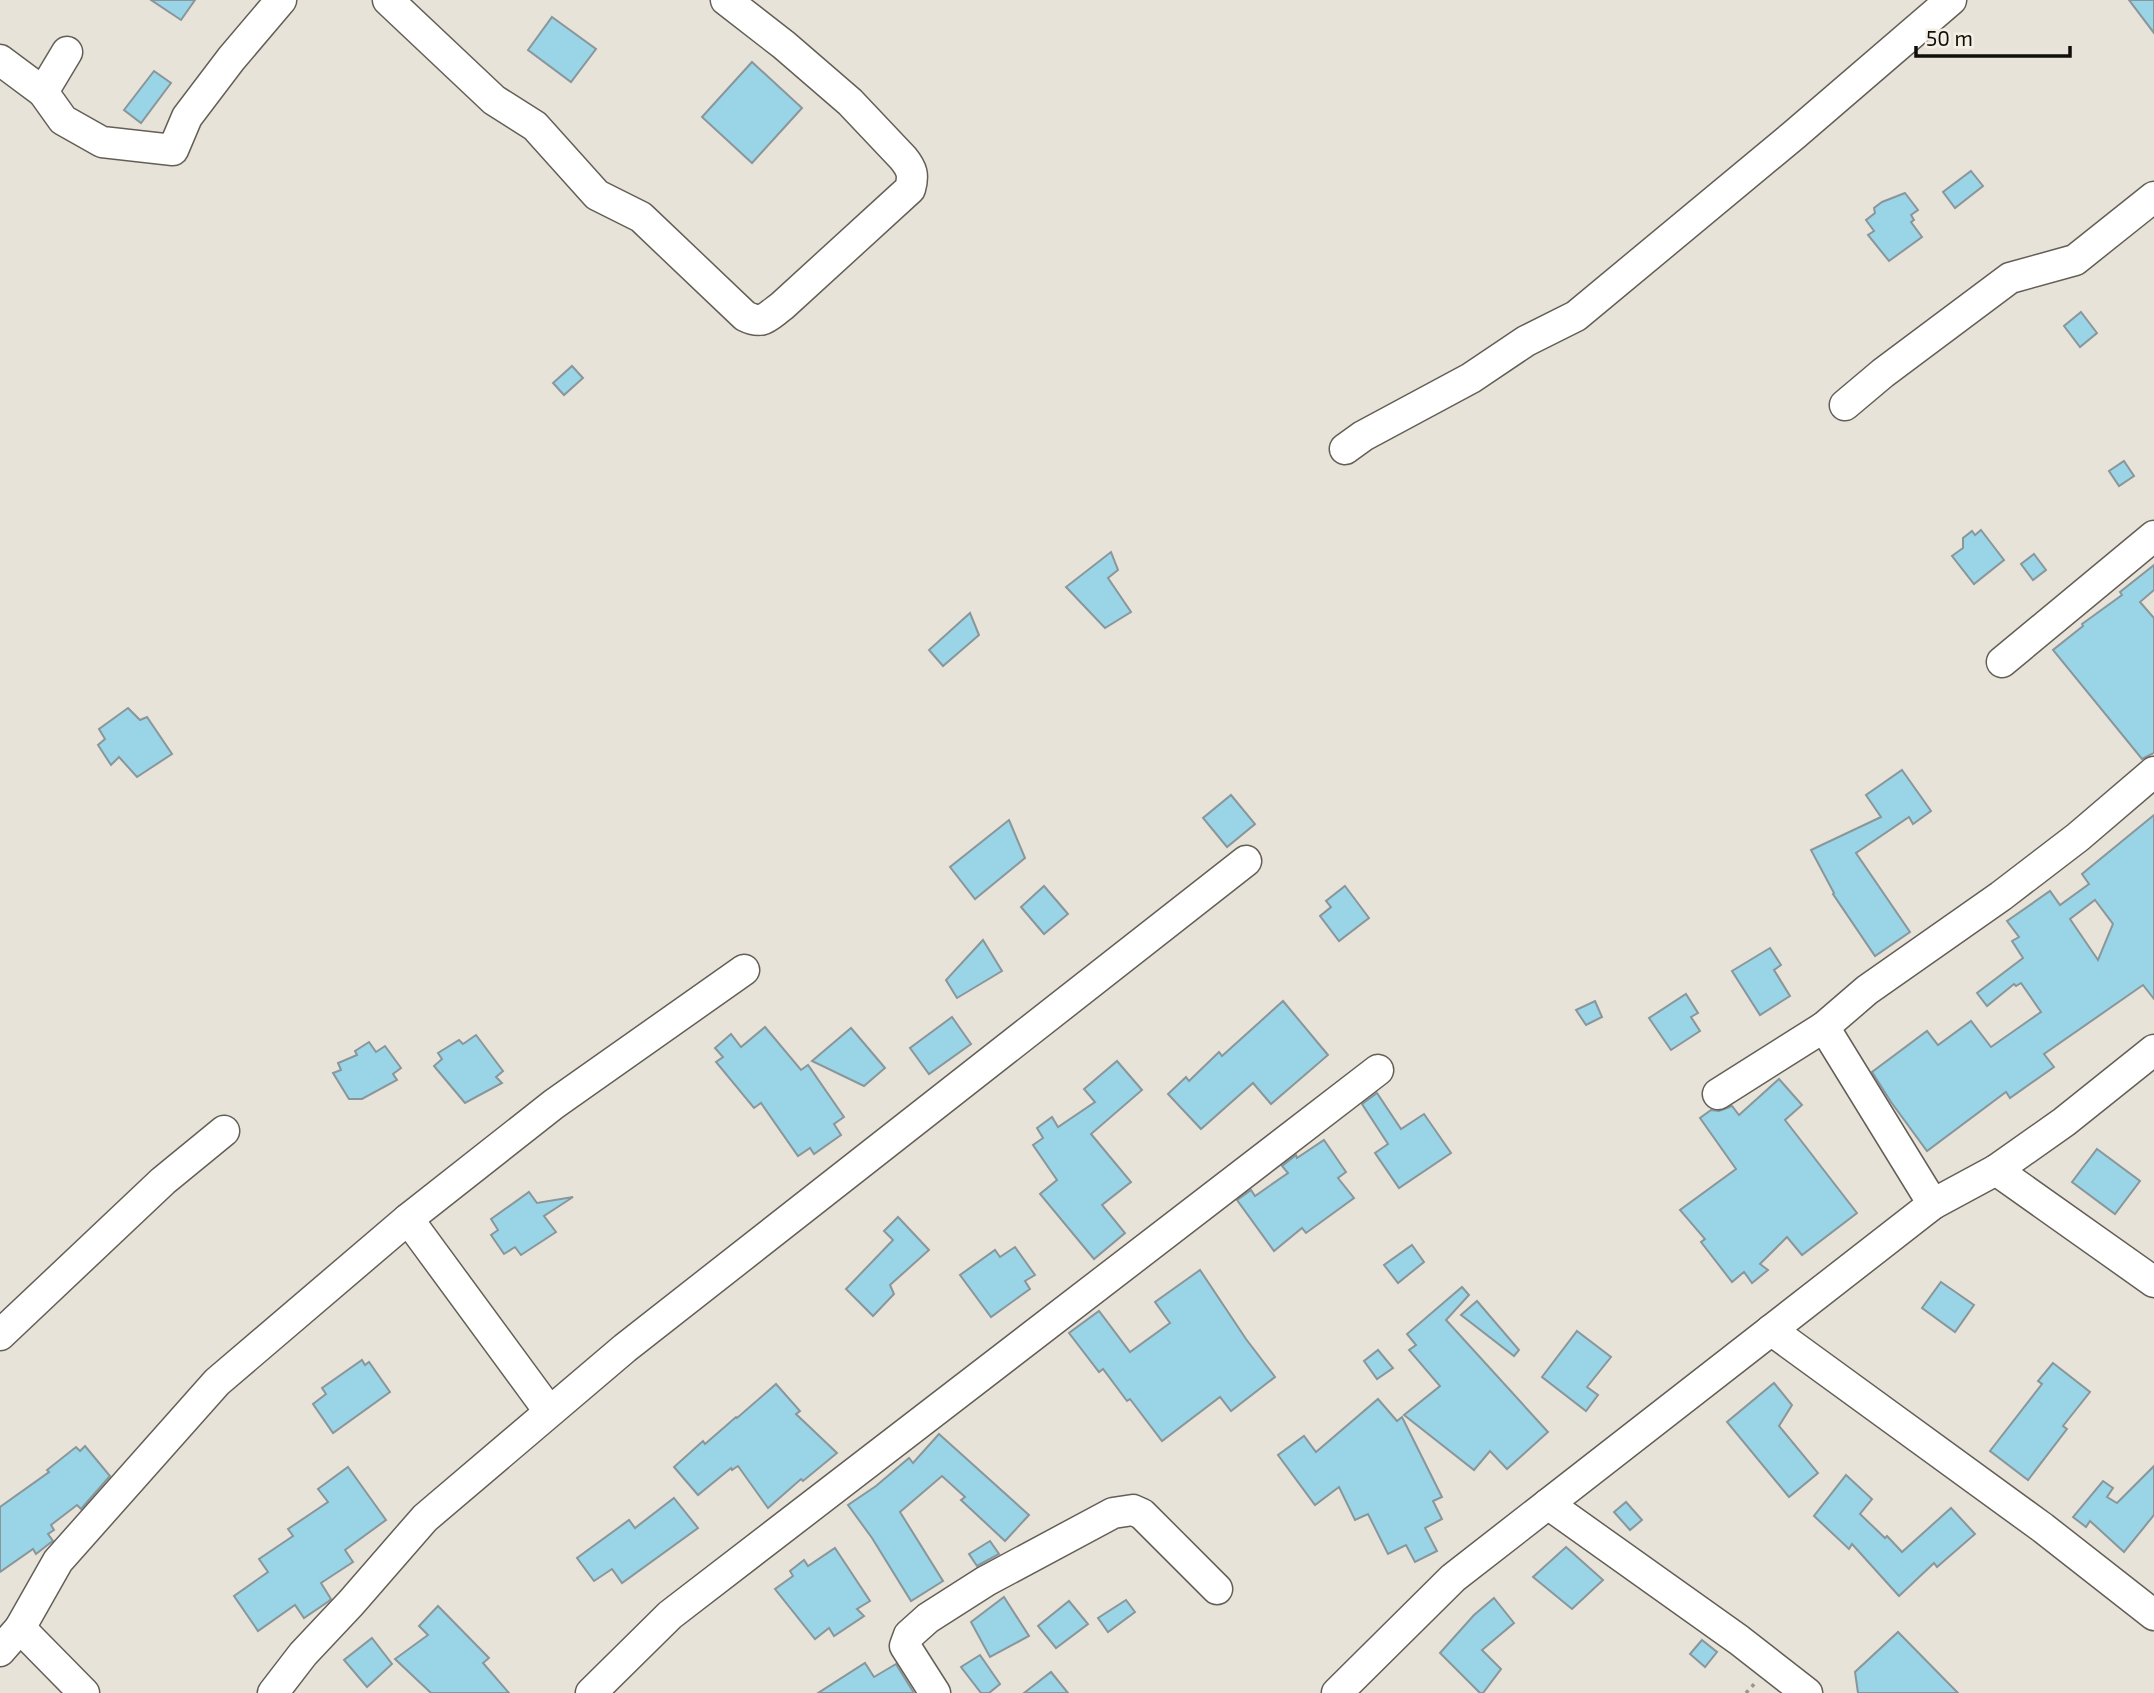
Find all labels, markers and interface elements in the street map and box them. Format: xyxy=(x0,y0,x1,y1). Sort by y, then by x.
scale bar xyxy=(1916,14,2070,58)
text: 50 m xyxy=(1926,25,1973,50)

